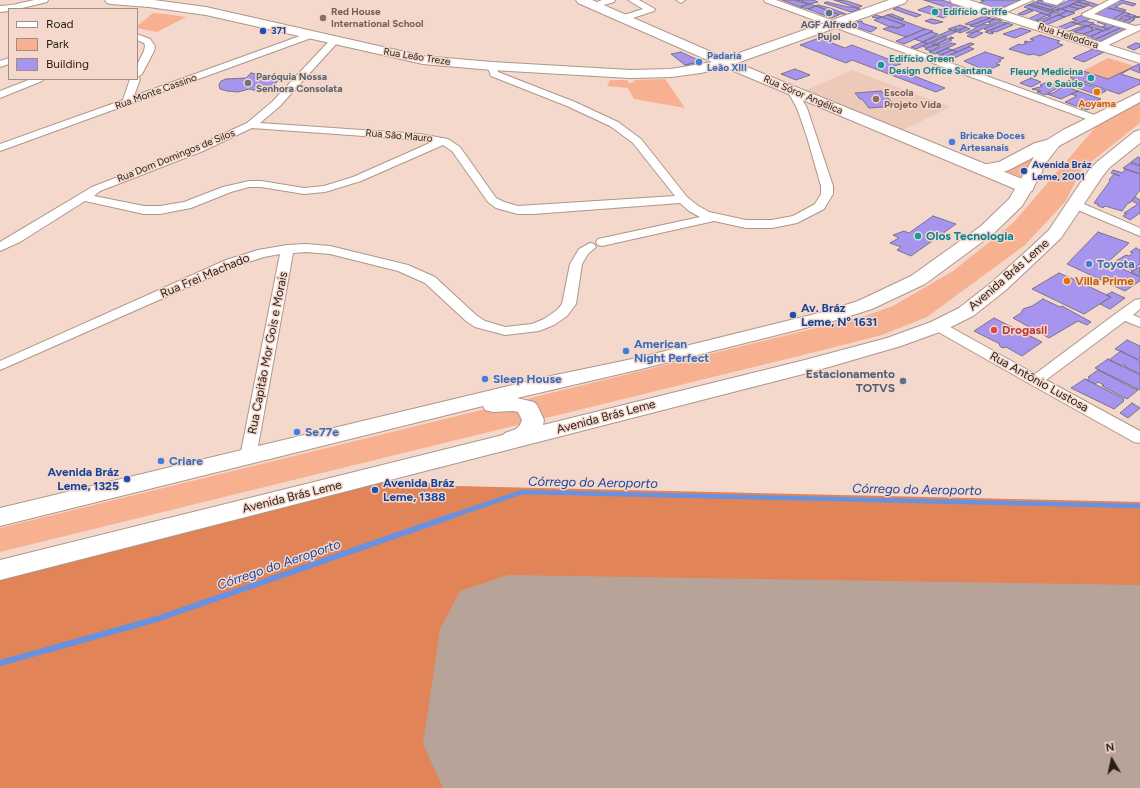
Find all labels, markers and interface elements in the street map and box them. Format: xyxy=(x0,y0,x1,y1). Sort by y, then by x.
place label: Red House International School xyxy=(331,6,423,30)
place label: Edifício Griffe xyxy=(943,6,1007,18)
marker: Edifício Griffe xyxy=(930,7,940,17)
legend xyxy=(8,8,138,80)
marker: AGF Alfredo Pujol xyxy=(824,8,834,18)
marker: Red House International School xyxy=(318,13,328,23)
text: Road xyxy=(46,17,74,31)
place label: AGF Alfredo Pujol xyxy=(801,19,857,42)
street label: Rua Heliodora xyxy=(1036,21,1100,51)
place label: 371 xyxy=(271,25,286,37)
marker: 371 xyxy=(258,26,268,36)
text: Park xyxy=(46,37,69,51)
street label: Rua Leão Treze xyxy=(383,46,451,68)
place label: Padaria Leão XIII xyxy=(707,50,747,74)
place label: Edifício Green Design Office Santana xyxy=(889,53,992,76)
text: Building xyxy=(46,57,89,71)
marker: Padaria Leão XIII xyxy=(694,57,704,67)
marker: Edifício Green Design Office Santana xyxy=(876,60,886,70)
place label: Fleury Medicina e Saúde xyxy=(1010,66,1083,90)
place label: Paróquia Nossa Senhora Consolata xyxy=(256,71,343,94)
street label: Rua Monte Cassino xyxy=(113,72,199,112)
street label: Rua Sóror Angélica xyxy=(761,73,845,117)
marker: Fleury Medicina e Saúde xyxy=(1086,73,1096,83)
marker: Paróquia Nossa Senhora Consolata xyxy=(243,78,253,88)
place label: Escola Projeto Vida xyxy=(884,87,941,110)
marker: Aoyama xyxy=(1092,87,1102,97)
marker: Escola Projeto Vida xyxy=(871,94,881,104)
place label: Aoyama xyxy=(1078,98,1116,110)
street label: Rua Dom Domingos de Silos xyxy=(115,127,237,185)
street label: Rua São Mauro xyxy=(365,127,433,145)
place label: Bricake Doces Artesanais xyxy=(960,130,1025,154)
marker: Bricake Doces Artesanais xyxy=(947,137,957,147)
place label: Avenida Bráz Leme, 2001 xyxy=(1032,159,1092,182)
marker: Avenida Bráz Leme, 2001 xyxy=(1019,166,1029,176)
place label: Olos Tecnologia xyxy=(926,229,1014,243)
marker: Olos Tecnologia xyxy=(913,231,923,241)
street label: Avenida Brás Leme xyxy=(966,236,1052,314)
street label: Rua Frei Machado xyxy=(158,251,252,301)
place label: Toyota xyxy=(1097,257,1135,271)
marker: Toyota xyxy=(1084,259,1094,269)
street label: Rua Capitão Mor Gois e Morais xyxy=(245,271,291,435)
place label: Villa Prime xyxy=(1075,274,1134,288)
marker: Villa Prime xyxy=(1062,276,1072,286)
place label: Av. Bráz Leme, Nº 1631 xyxy=(801,301,877,329)
marker: Av. Bráz Leme, Nº 1631 xyxy=(788,310,798,320)
place label: Drogasil xyxy=(1002,323,1047,337)
marker: Drogasil xyxy=(989,325,999,335)
place label: American Night Perfect xyxy=(634,337,709,365)
marker: American Night Perfect xyxy=(621,346,631,356)
street label: Rua Antônio Lustosa xyxy=(987,349,1091,415)
place label: Estacionamento TOTVS xyxy=(806,367,895,395)
place label: Sleep House xyxy=(493,372,562,386)
marker: Sleep House xyxy=(480,374,490,384)
marker: Estacionamento TOTVS xyxy=(898,376,908,386)
street label: Avenida Brás Leme xyxy=(555,397,657,437)
place label: Se77e xyxy=(305,425,339,439)
marker: Se77e xyxy=(292,427,302,437)
place label: Criare xyxy=(169,454,203,468)
marker: Criare xyxy=(156,456,166,466)
place label: Avenida Bráz Leme, 1325 xyxy=(48,465,119,493)
marker: Avenida Bráz Leme, 1325 xyxy=(122,474,132,484)
water label: Córrego do Aeroporto xyxy=(528,474,658,492)
place label: Avenida Bráz Leme, 1388 xyxy=(383,476,454,504)
street label: Avenida Brás Leme xyxy=(241,478,343,516)
water label: Córrego do Aeroporto xyxy=(852,481,982,499)
marker: Avenida Bráz Leme, 1388 xyxy=(370,485,380,495)
water label: Córrego do Aeroporto xyxy=(215,537,343,593)
north arrow xyxy=(1092,740,1132,780)
text: N xyxy=(1105,741,1115,755)

